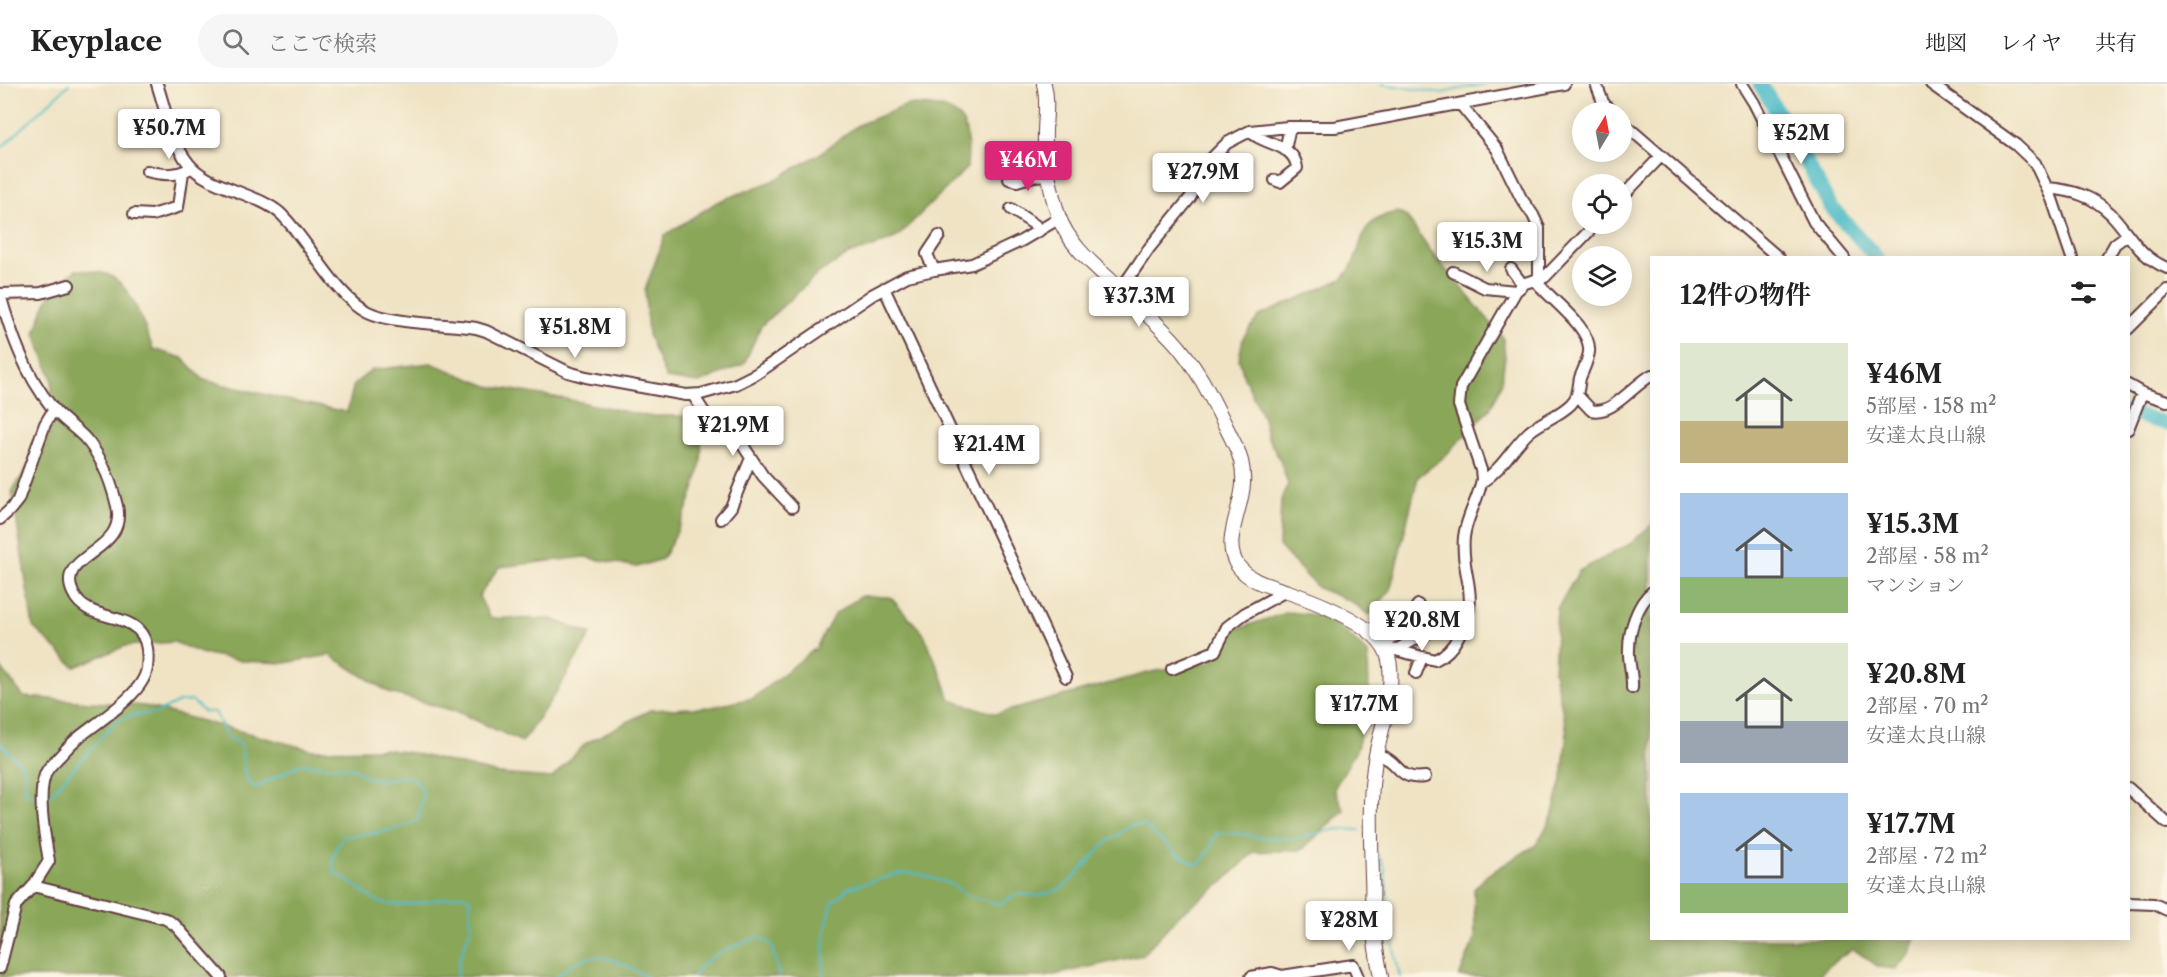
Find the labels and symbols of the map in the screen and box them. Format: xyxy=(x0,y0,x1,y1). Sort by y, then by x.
north arrow xyxy=(1572,102,1632,162)
pin: ¥50.7M xyxy=(120,109,218,160)
pin: ¥52M xyxy=(1765,114,1837,165)
pin: ¥46M xyxy=(992,141,1064,192)
pin: ¥27.9M xyxy=(1154,153,1252,204)
pin: ¥15.3M xyxy=(1438,222,1536,273)
pin: ¥37.3M xyxy=(1090,277,1188,328)
pin: ¥51.8M xyxy=(526,308,624,359)
pin: ¥21.9M xyxy=(684,406,782,457)
pin: ¥21.4M xyxy=(940,425,1038,476)
pin: ¥20.8M xyxy=(1373,601,1471,652)
pin: ¥17.7M xyxy=(1315,685,1413,736)
pin: ¥28M xyxy=(1313,901,1385,952)

